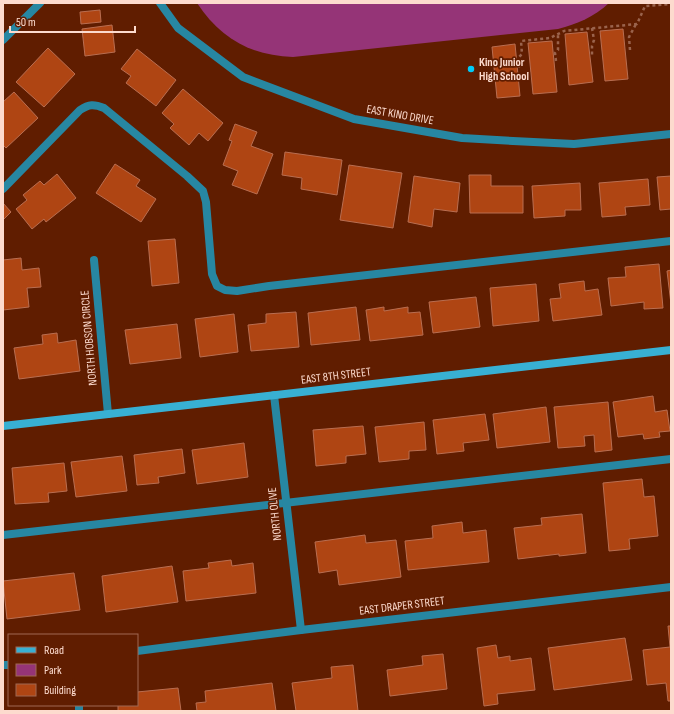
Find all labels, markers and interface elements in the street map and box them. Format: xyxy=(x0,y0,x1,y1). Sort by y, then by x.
scale bar xyxy=(10,8,135,34)
text: 50 m xyxy=(16,15,36,30)
place label: Kino Junior High School xyxy=(479,55,529,84)
marker: Kino Junior High School xyxy=(466,64,476,74)
street label: EAST KINO DRIVE xyxy=(365,102,435,128)
street label: NORTH HOBSON CIRCLE xyxy=(77,290,101,386)
street label: EAST 8TH STREET xyxy=(300,364,372,388)
street label: NORTH OLIVE xyxy=(265,487,285,541)
street label: EAST DRAPER STREET xyxy=(358,593,446,619)
legend xyxy=(8,634,138,706)
text: Road xyxy=(44,643,64,658)
text: Park xyxy=(44,663,62,678)
text: Building xyxy=(44,683,76,698)

